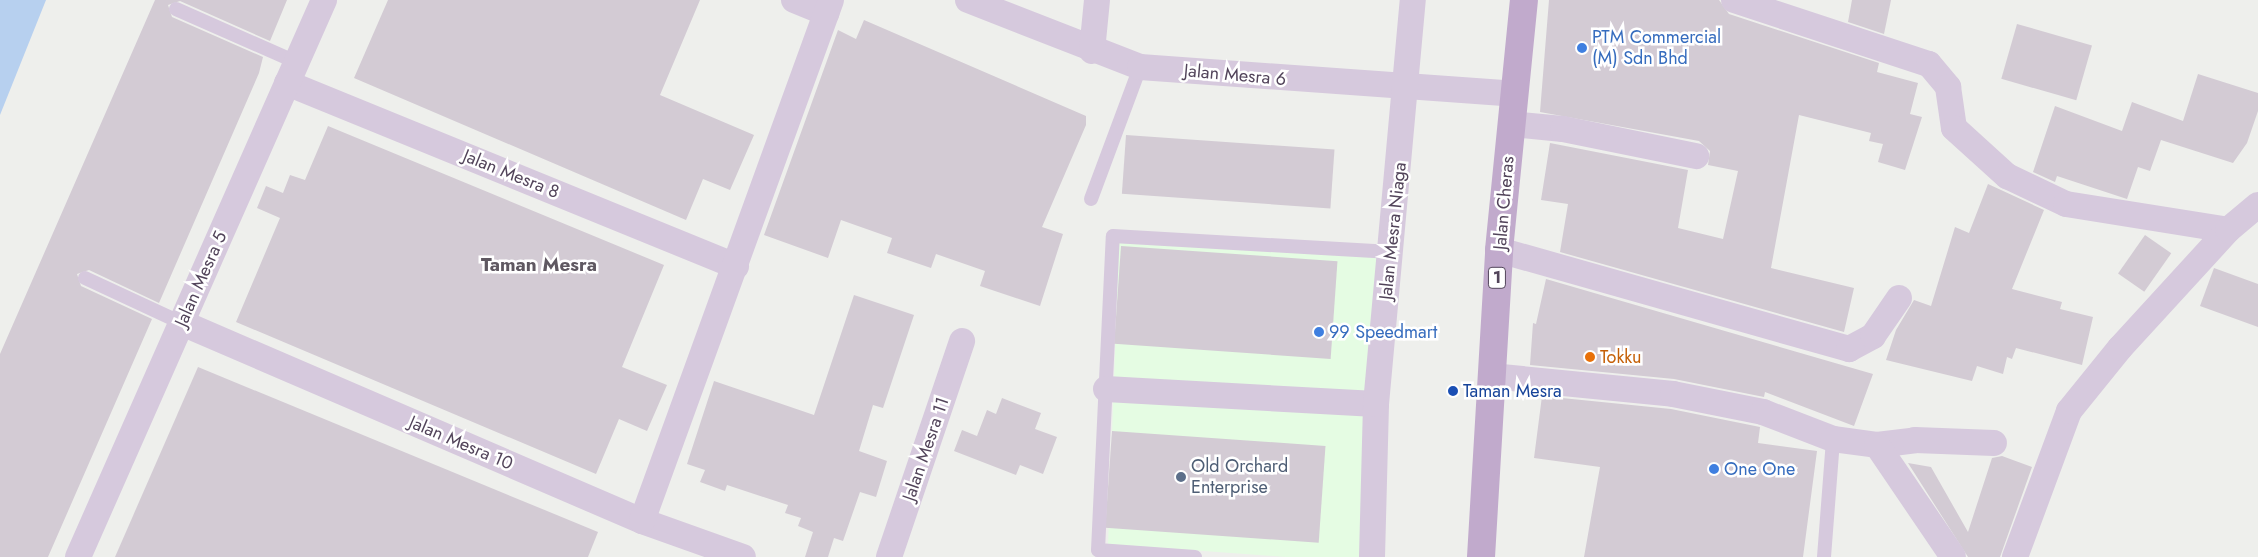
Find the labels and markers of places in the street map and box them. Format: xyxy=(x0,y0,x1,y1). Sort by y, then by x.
place label: PTM Commercial (M) Sdn Bhd xyxy=(1592,27,1721,70)
marker: PTM Commercial (M) Sdn Bhd xyxy=(1576,42,1588,54)
place label: 99 Speedmart xyxy=(1329,321,1437,343)
marker: 99 Speedmart xyxy=(1313,326,1325,338)
place label: Tokku xyxy=(1600,346,1642,368)
marker: Tokku xyxy=(1584,351,1596,363)
place label: Taman Mesra xyxy=(1463,380,1562,402)
marker: Taman Mesra xyxy=(1447,385,1459,397)
place label: Old Orchard Enterprise xyxy=(1191,456,1288,498)
place label: One One xyxy=(1724,458,1795,480)
marker: One One xyxy=(1708,463,1720,475)
marker: Old Orchard Enterprise xyxy=(1175,471,1187,483)

